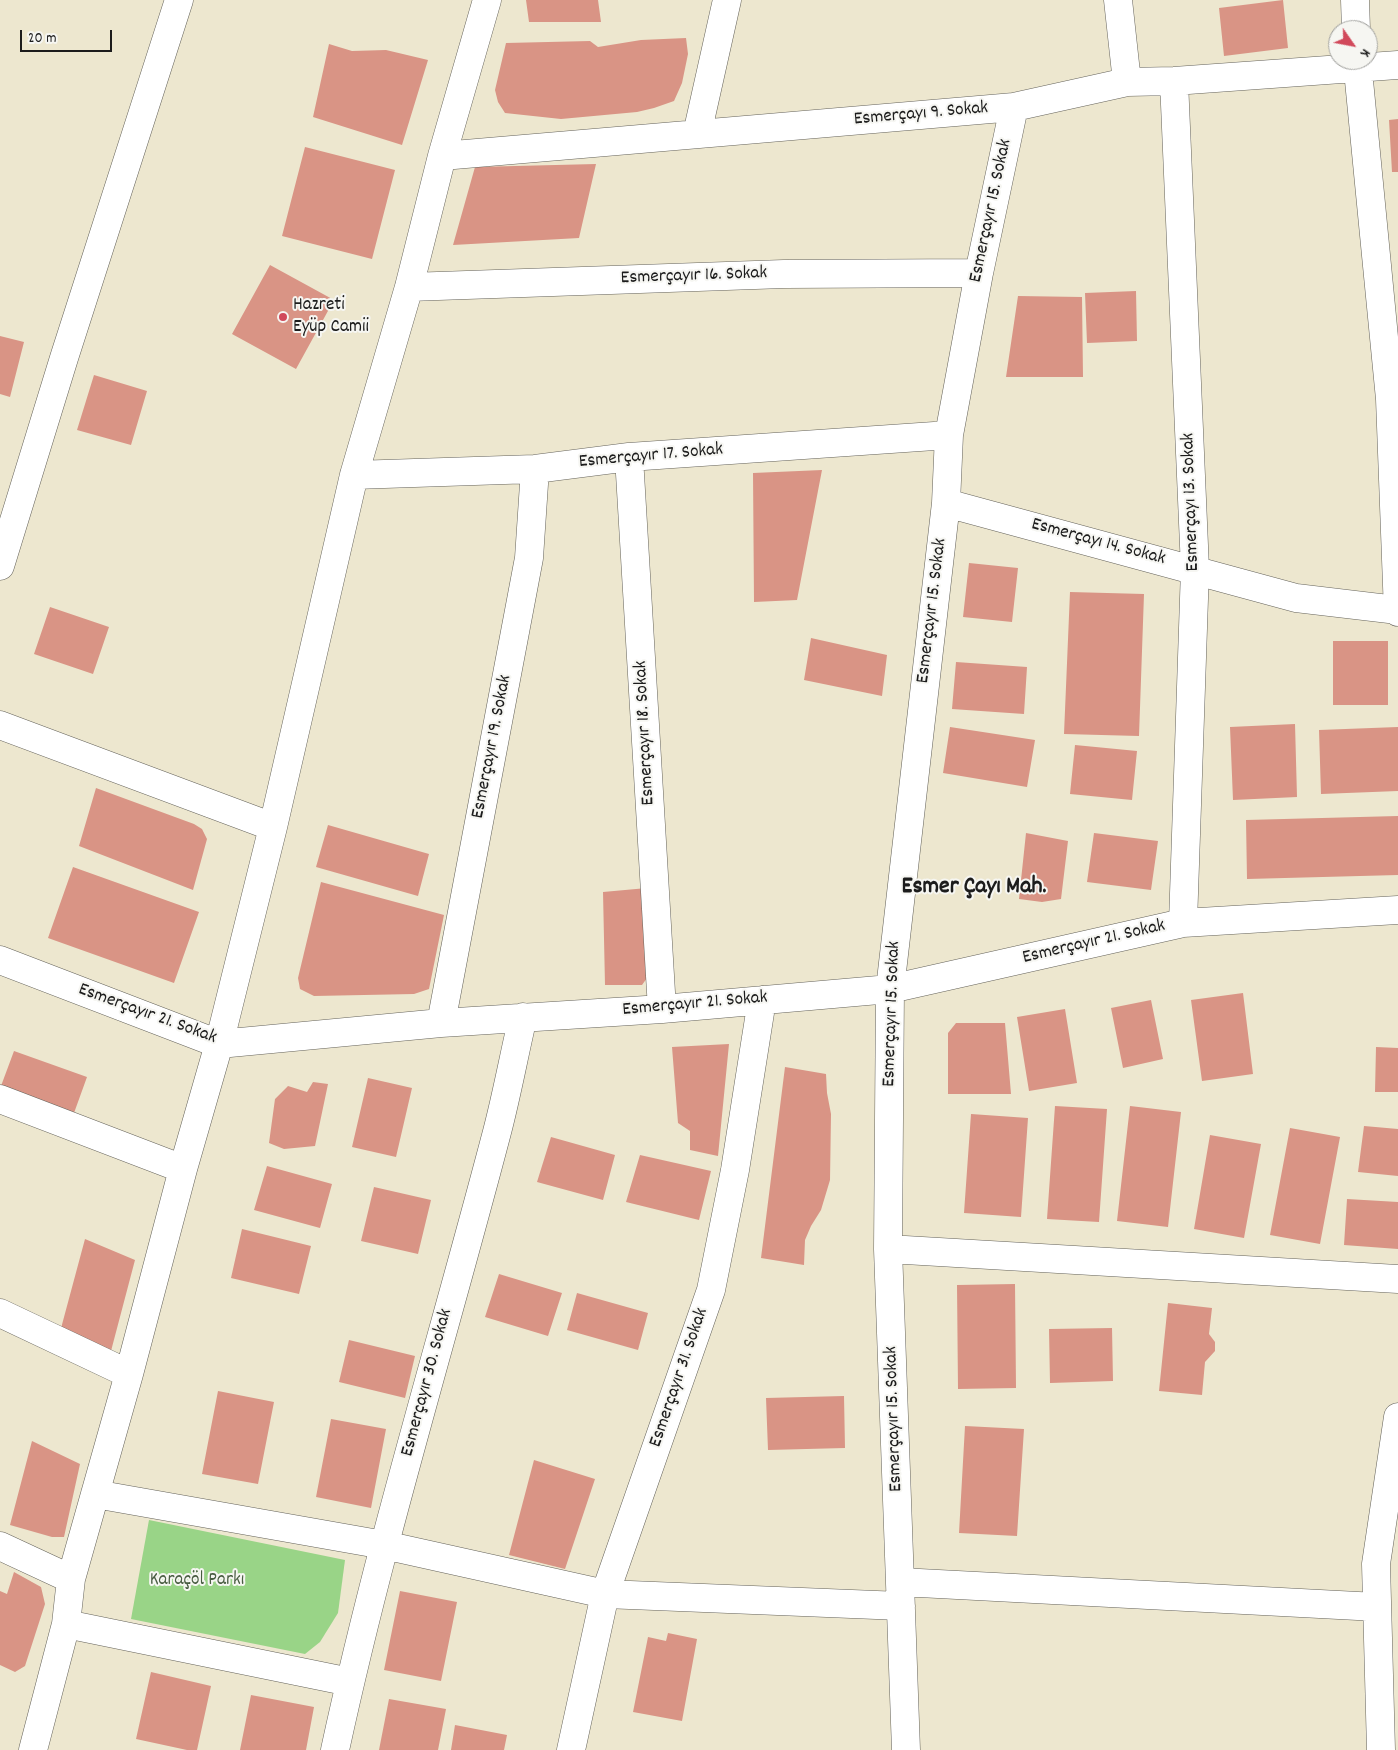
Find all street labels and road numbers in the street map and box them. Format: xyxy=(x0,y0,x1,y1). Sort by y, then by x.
street label: Esmerçayı 9. Sokak xyxy=(853,98,989,132)
street label: Esmerçayır 15. Sokak xyxy=(966,137,1018,285)
street label: Esmerçayır 16. Sokak xyxy=(620,263,768,291)
street label: Esmerçayı 13. Sokak xyxy=(1178,432,1206,572)
street label: Esmerçayır 17. Sokak xyxy=(578,439,724,475)
street label: Esmerçayı 14. Sokak xyxy=(1028,514,1168,572)
street label: Esmerçayır 15. Sokak xyxy=(913,537,953,685)
street label: Esmerçayır 18. Sokak xyxy=(631,660,661,806)
street label: Esmerçayır 19. Sokak xyxy=(468,673,518,821)
street label: Esmerçayır 21. Sokak xyxy=(1021,916,1167,970)
street label: Esmerçayır 15. Sokak xyxy=(879,941,907,1087)
street label: Esmerçayır 21. Sokak xyxy=(75,979,219,1051)
street label: Esmerçayır 21. Sokak xyxy=(622,987,768,1023)
street label: Esmerçayır 31. Sokak xyxy=(646,1305,714,1451)
street label: Esmerçayır 30. Sokak xyxy=(397,1307,459,1459)
street label: Esmerçayır 15. Sokak xyxy=(881,1346,909,1492)

